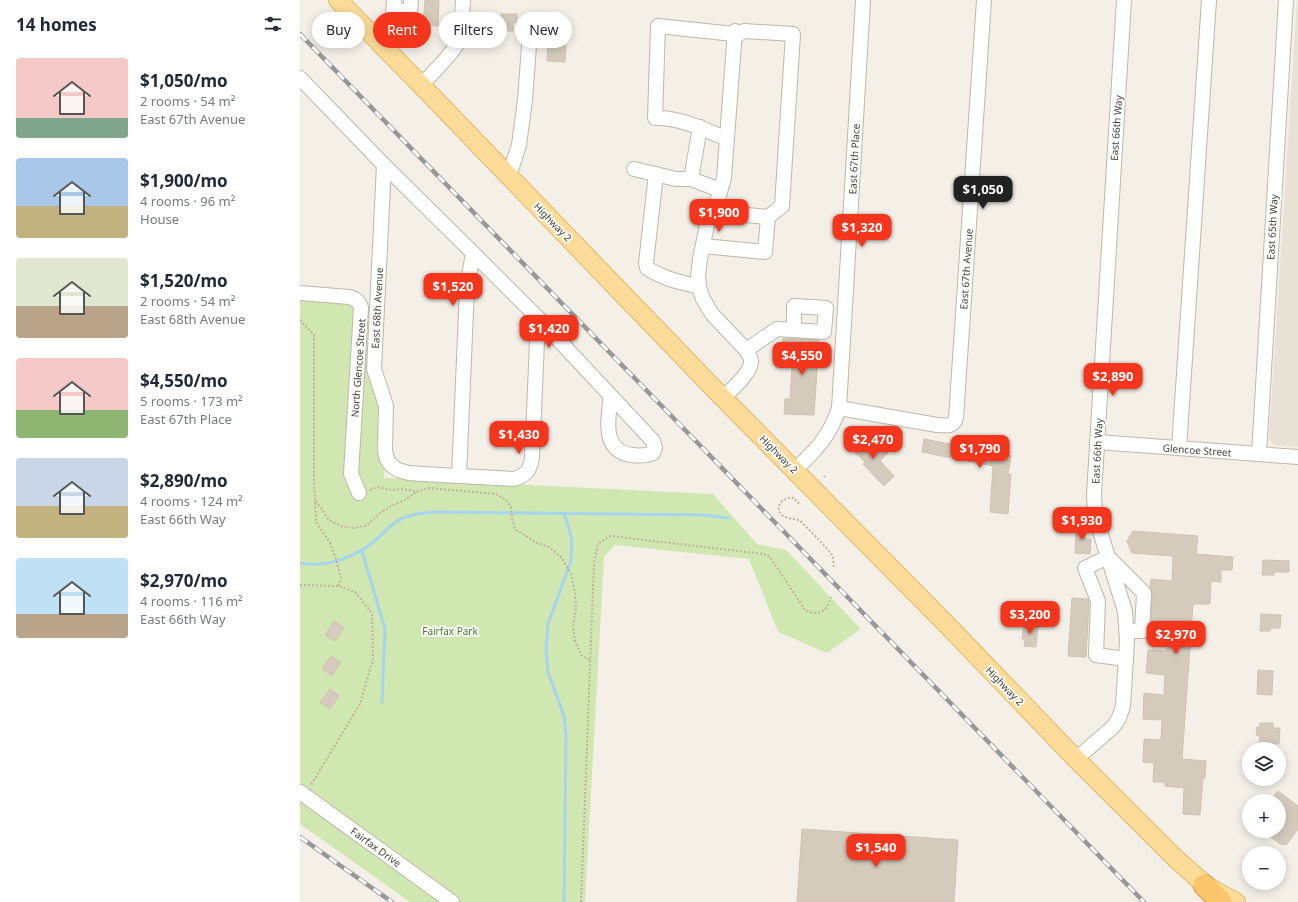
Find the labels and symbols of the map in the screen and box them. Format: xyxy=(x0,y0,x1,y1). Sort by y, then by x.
street label: East 66th Way xyxy=(1107,94,1125,161)
street label: East 67th Place xyxy=(845,123,863,195)
pin: $1,050 xyxy=(950,176,1016,210)
street label: East 65th Way xyxy=(1263,193,1281,260)
street label: Highway 2 xyxy=(531,199,575,245)
pin: $1,900 xyxy=(686,199,752,233)
pin: $1,320 xyxy=(829,214,895,248)
street label: East 67th Avenue xyxy=(956,228,976,310)
street label: East 68th Avenue xyxy=(368,267,386,349)
pin: $1,520 xyxy=(420,273,486,307)
pin: $1,420 xyxy=(516,315,582,349)
street label: North Glencoe Street xyxy=(348,318,368,418)
pin: $4,550 xyxy=(769,342,835,376)
pin: $2,890 xyxy=(1080,363,1146,397)
street label: East 66th Way xyxy=(1088,417,1106,484)
pin: $1,430 xyxy=(486,421,552,455)
pin: $2,470 xyxy=(840,426,906,460)
street label: Highway 2 xyxy=(757,432,802,477)
pin: $1,790 xyxy=(947,435,1013,469)
street label: Glencoe Street xyxy=(1162,441,1232,459)
pin: $1,930 xyxy=(1049,507,1115,541)
pin: $3,200 xyxy=(997,601,1063,635)
pin: $2,970 xyxy=(1143,621,1209,655)
park label: Fairfax Park xyxy=(422,624,478,638)
street label: Highway 2 xyxy=(983,663,1027,709)
street label: Fairfax Drive xyxy=(348,824,404,870)
pin: $1,540 xyxy=(843,834,909,868)

